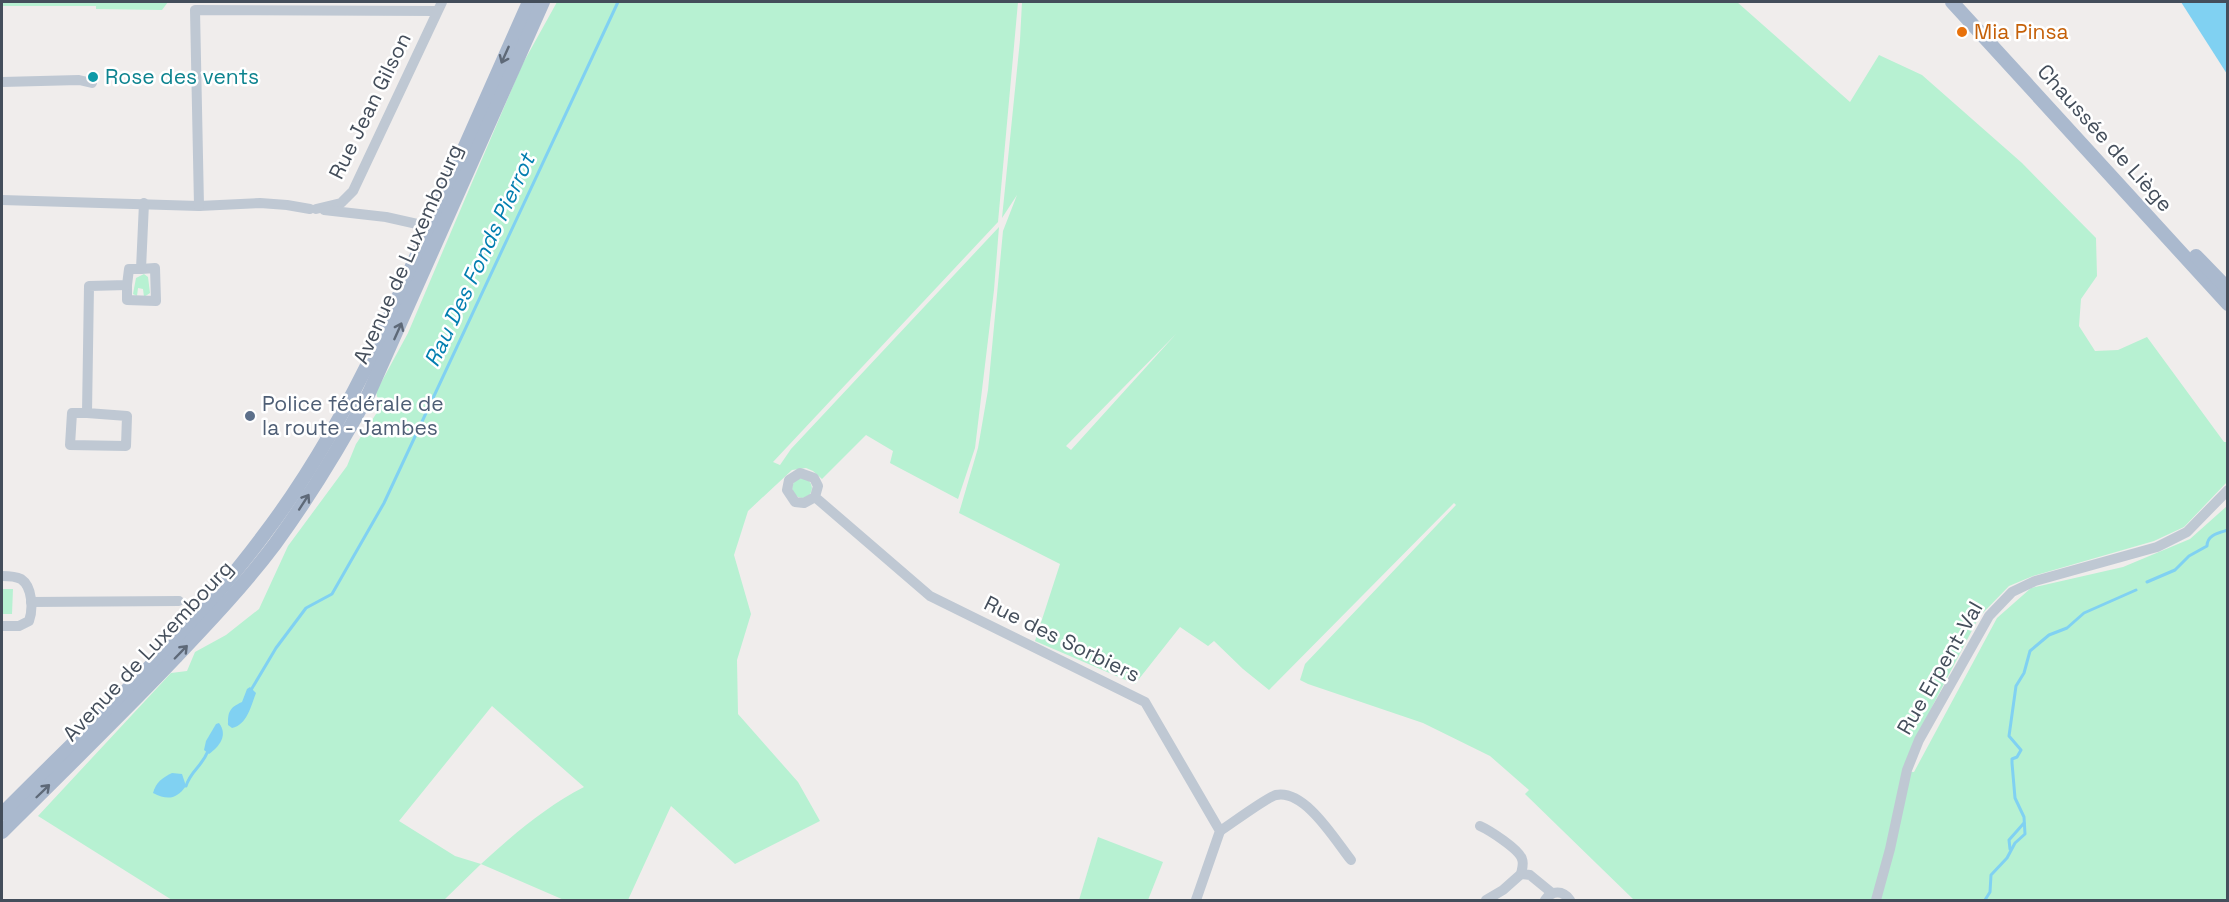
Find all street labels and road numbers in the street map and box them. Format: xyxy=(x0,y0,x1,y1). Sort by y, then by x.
street label: Rue Jean Gilson xyxy=(322,28,417,183)
street label: Chaussée de Liège xyxy=(2032,58,2179,217)
street label: Avenue de Luxembourg xyxy=(347,140,468,368)
street label: Avenue de Luxembourg xyxy=(57,555,239,747)
street label: Rue des Sorbiers xyxy=(980,589,1145,688)
street label: Rue Erpent-Val xyxy=(1891,596,1989,739)

